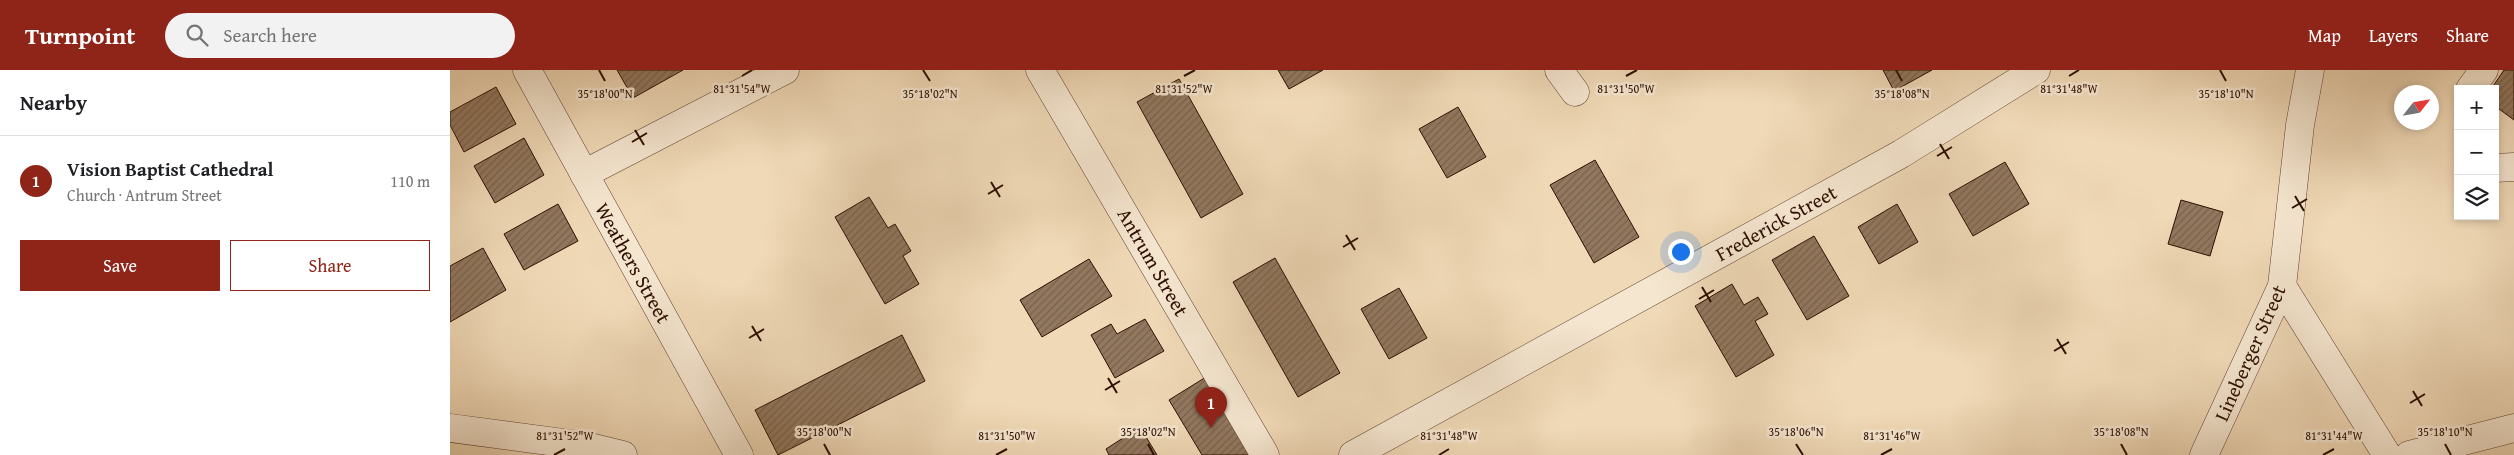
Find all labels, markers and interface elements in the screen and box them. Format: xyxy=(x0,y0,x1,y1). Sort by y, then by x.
search box xyxy=(165,13,515,58)
text: Turnpoint xyxy=(25,18,135,53)
icon: search xyxy=(183,21,211,49)
text: Search here xyxy=(223,21,317,49)
text: Map xyxy=(2308,22,2341,49)
text: Layers xyxy=(2369,22,2418,49)
text: Share xyxy=(2446,22,2489,49)
text: 81°31'54"W xyxy=(713,80,772,97)
text: 81°31'52"W xyxy=(1155,80,1214,97)
text: 81°31'50"W xyxy=(1597,80,1656,97)
text: 81°31'48"W xyxy=(2040,80,2099,97)
text: 35°18'00"N xyxy=(577,85,633,102)
text: 35°18'02"N xyxy=(902,85,958,102)
text: 35°18'08"N xyxy=(1874,85,1930,102)
text: 35°18'10"N xyxy=(2198,85,2254,102)
north arrow xyxy=(2394,85,2439,130)
map controls xyxy=(2454,85,2499,220)
button: + xyxy=(2454,85,2499,130)
text: Nearby xyxy=(20,87,87,118)
button: − xyxy=(2454,130,2499,175)
text: Vision Baptist Cathedral xyxy=(67,155,273,183)
text: 1 xyxy=(32,169,40,193)
text: 110 m xyxy=(390,169,430,193)
button: layers xyxy=(2454,175,2499,220)
street label: Frederick Street xyxy=(1710,177,1842,268)
text: Church · Antrum Street xyxy=(67,183,222,207)
street label: Weathers Street xyxy=(588,197,679,328)
street label: Antrum Street xyxy=(1111,202,1196,321)
your location xyxy=(1668,239,1694,265)
button: Save xyxy=(20,240,220,291)
button: Share xyxy=(230,240,430,291)
street label: Lineberger Street xyxy=(2206,280,2293,426)
pin: 1 xyxy=(1195,387,1227,428)
text: 35°18'00"N xyxy=(796,423,852,440)
text: 35°18'02"N xyxy=(1120,423,1176,440)
text: 35°18'06"N xyxy=(1768,423,1824,440)
text: 35°18'08"N xyxy=(2093,423,2149,440)
text: 35°18'10"N xyxy=(2417,423,2473,440)
text: 81°31'52"W xyxy=(536,427,595,444)
text: 81°31'50"W xyxy=(978,427,1037,444)
text: 81°31'48"W xyxy=(1420,427,1479,444)
text: 81°31'46"W xyxy=(1863,427,1922,444)
text: 81°31'44"W xyxy=(2305,427,2364,444)

